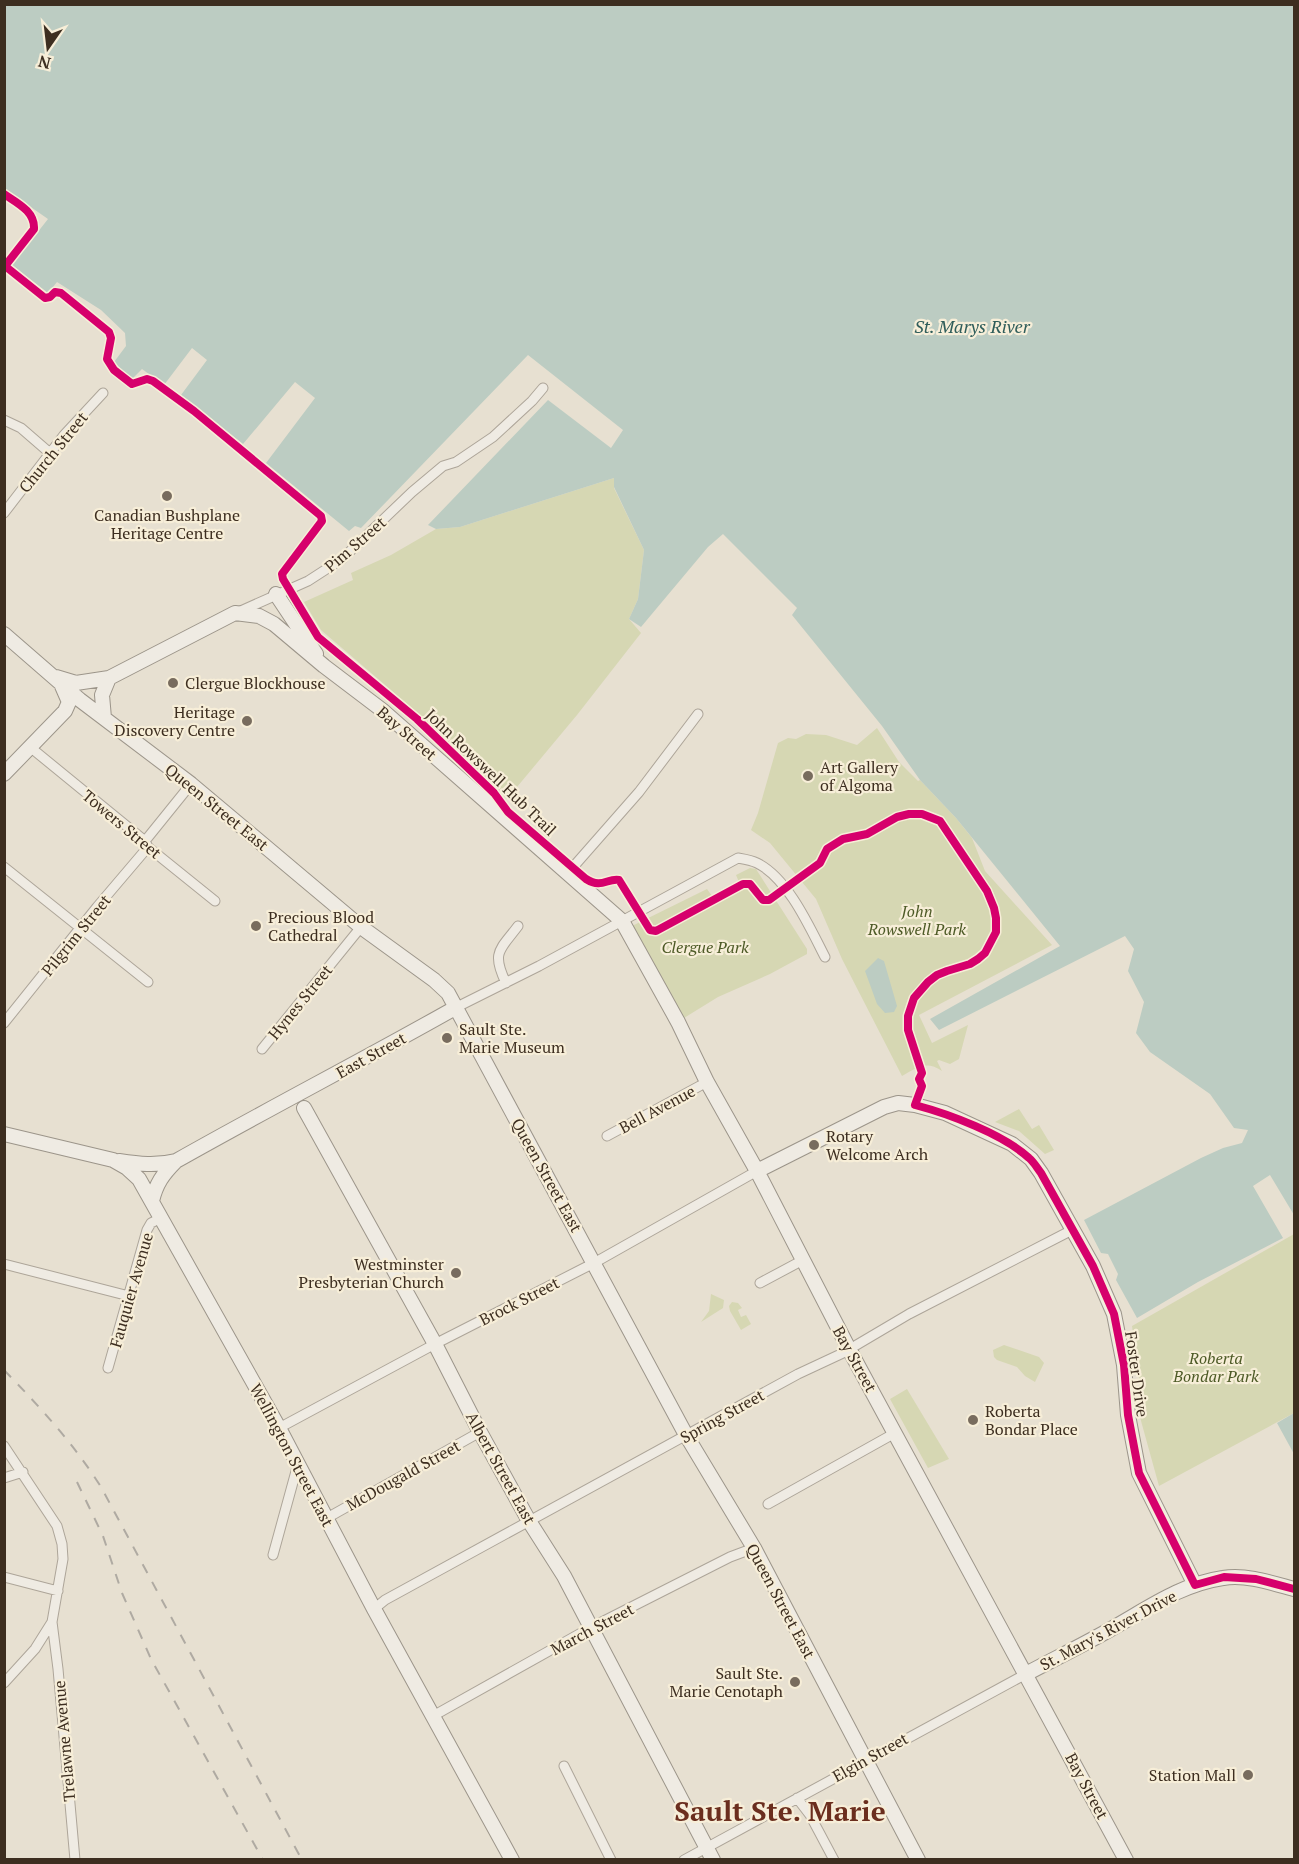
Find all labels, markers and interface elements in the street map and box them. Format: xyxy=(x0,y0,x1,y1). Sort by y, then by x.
north arrow xyxy=(18,18,78,78)
text: N xyxy=(36,50,53,75)
water label: St. Marys River xyxy=(914,314,1031,338)
street label: Church Street xyxy=(13,407,93,497)
marker: Canadian Bushplane Heritage Centre xyxy=(160,489,174,503)
place label: Canadian Bushplane Heritage Centre xyxy=(94,504,240,544)
street label: Pim Street xyxy=(320,511,390,577)
place label: Clergue Blockhouse xyxy=(185,672,325,694)
marker: Clergue Blockhouse xyxy=(166,676,180,690)
place label: Heritage Discovery Centre xyxy=(114,701,235,741)
street label: Bay Street xyxy=(372,701,442,765)
street label: John Rowswell Hub Trail xyxy=(421,704,561,840)
marker: Heritage Discovery Centre xyxy=(240,714,254,728)
place label: Art Gallery of Algoma xyxy=(820,756,899,796)
street label: Queen Street East xyxy=(161,758,273,856)
marker: Art Gallery of Algoma xyxy=(801,769,815,783)
street label: Towers Street xyxy=(78,784,166,864)
street label: Pilgrim Street xyxy=(36,890,116,980)
park label: John Rowswell Park xyxy=(867,900,966,940)
place label: Precious Blood Cathedral xyxy=(268,906,374,946)
marker: Precious Blood Cathedral xyxy=(249,919,263,933)
park label: Clergue Park xyxy=(661,936,749,958)
street label: Hynes Street xyxy=(263,960,337,1044)
place label: Sault Ste. Marie Museum xyxy=(459,1018,565,1058)
street label: East Street xyxy=(332,1027,410,1083)
marker: Sault Ste. Marie Museum xyxy=(440,1031,454,1045)
street label: Bell Avenue xyxy=(615,1080,699,1138)
street label: Queen Street East xyxy=(507,1114,588,1236)
place label: Rotary Welcome Arch xyxy=(826,1125,929,1165)
marker: Rotary Welcome Arch xyxy=(807,1138,821,1152)
street label: Fauquier Avenue xyxy=(104,1230,158,1350)
place label: Westminster Presbyterian Church xyxy=(299,1253,445,1293)
marker: Westminster Presbyterian Church xyxy=(449,1266,463,1280)
street label: Brock Street xyxy=(475,1271,563,1331)
street label: Bay Street xyxy=(828,1322,882,1396)
street label: Foster Drive xyxy=(1120,1330,1154,1418)
park label: Roberta Bondar Park xyxy=(1172,1347,1259,1387)
street label: Wellington Street East xyxy=(245,1379,339,1531)
street label: Spring Street xyxy=(676,1384,768,1448)
place label: Roberta Bondar Place xyxy=(985,1400,1078,1440)
street label: Albert Street East xyxy=(461,1408,541,1528)
marker: Roberta Bondar Place xyxy=(966,1413,980,1427)
street label: McDougald Street xyxy=(342,1434,464,1516)
street label: Queen Street East xyxy=(741,1540,821,1662)
street label: St. Mary's River Drive xyxy=(1036,1585,1180,1675)
street label: March Street xyxy=(546,1598,638,1660)
place label: Sault Ste. Marie Cenotaph xyxy=(670,1662,784,1702)
marker: Sault Ste. Marie Cenotaph xyxy=(788,1675,802,1689)
street label: Trelawne Avenue xyxy=(48,1679,80,1803)
street label: Elgin Street xyxy=(828,1727,912,1787)
street label: Bay Street xyxy=(1060,1749,1114,1823)
place label: Station Mall xyxy=(1149,1764,1236,1786)
marker: Station Mall xyxy=(1241,1768,1255,1782)
district label: Sault Ste. Marie xyxy=(674,1792,886,1829)

